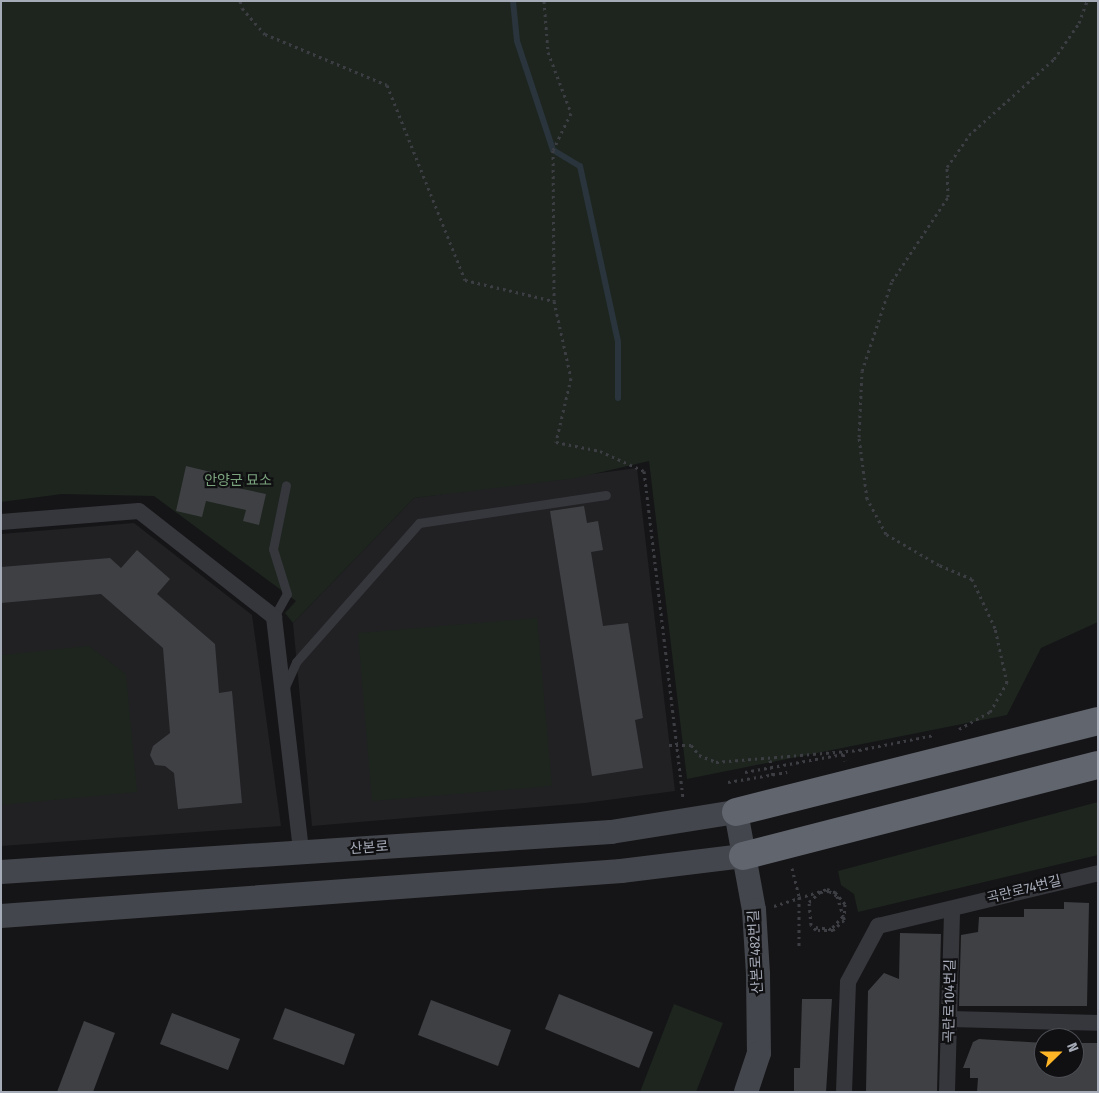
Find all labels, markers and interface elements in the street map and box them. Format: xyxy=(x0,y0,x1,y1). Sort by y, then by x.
park label: 안양군 묘소 xyxy=(204,473,272,489)
street label: 산본로 xyxy=(349,838,389,858)
street label: 곡란로74번길 xyxy=(985,873,1063,907)
street label: 산본로482번길 xyxy=(745,909,767,995)
street label: 곡란로104번길 xyxy=(941,959,959,1043)
north arrow xyxy=(1034,1028,1084,1078)
text: N xyxy=(1063,1040,1082,1055)

